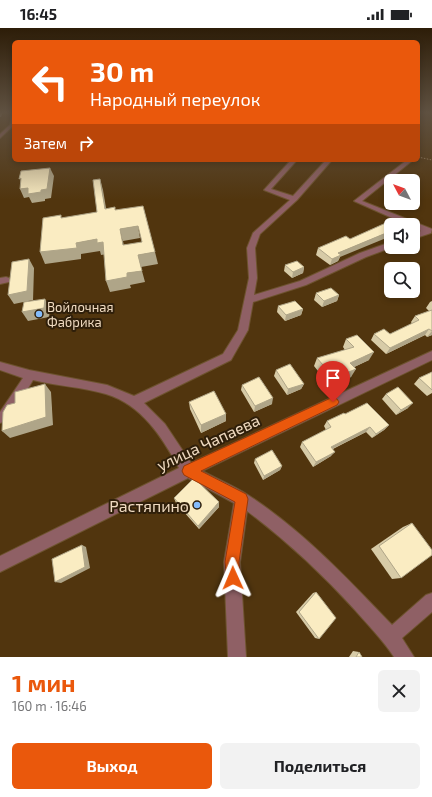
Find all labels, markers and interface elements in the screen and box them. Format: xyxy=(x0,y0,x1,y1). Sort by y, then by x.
text: 16:45 xyxy=(20,5,57,23)
text: 30 m xyxy=(90,54,154,88)
icon: left xyxy=(24,56,76,108)
text: Народный переулок xyxy=(90,88,260,110)
icon: right xyxy=(75,132,97,154)
text: Затем xyxy=(24,134,67,152)
north arrow xyxy=(384,174,420,210)
map controls xyxy=(384,174,420,298)
button: sound xyxy=(384,218,420,254)
button: search xyxy=(384,262,420,298)
place label: Войлочная Фабрика xyxy=(47,299,114,330)
marker: Войлочная Фабрика xyxy=(34,309,44,319)
pin xyxy=(316,361,350,402)
icon: arrive xyxy=(322,367,344,389)
street label: улица Чапаева xyxy=(153,410,263,475)
place label: Растяпино xyxy=(109,496,189,515)
marker: Растяпино xyxy=(192,500,202,510)
position arrow xyxy=(212,557,254,599)
text: 1 мин xyxy=(12,668,76,697)
button: close xyxy=(378,670,420,712)
text: 160 m · 16:46 xyxy=(12,698,87,714)
button: Выход xyxy=(12,743,212,789)
button: Поделиться xyxy=(220,743,420,789)

